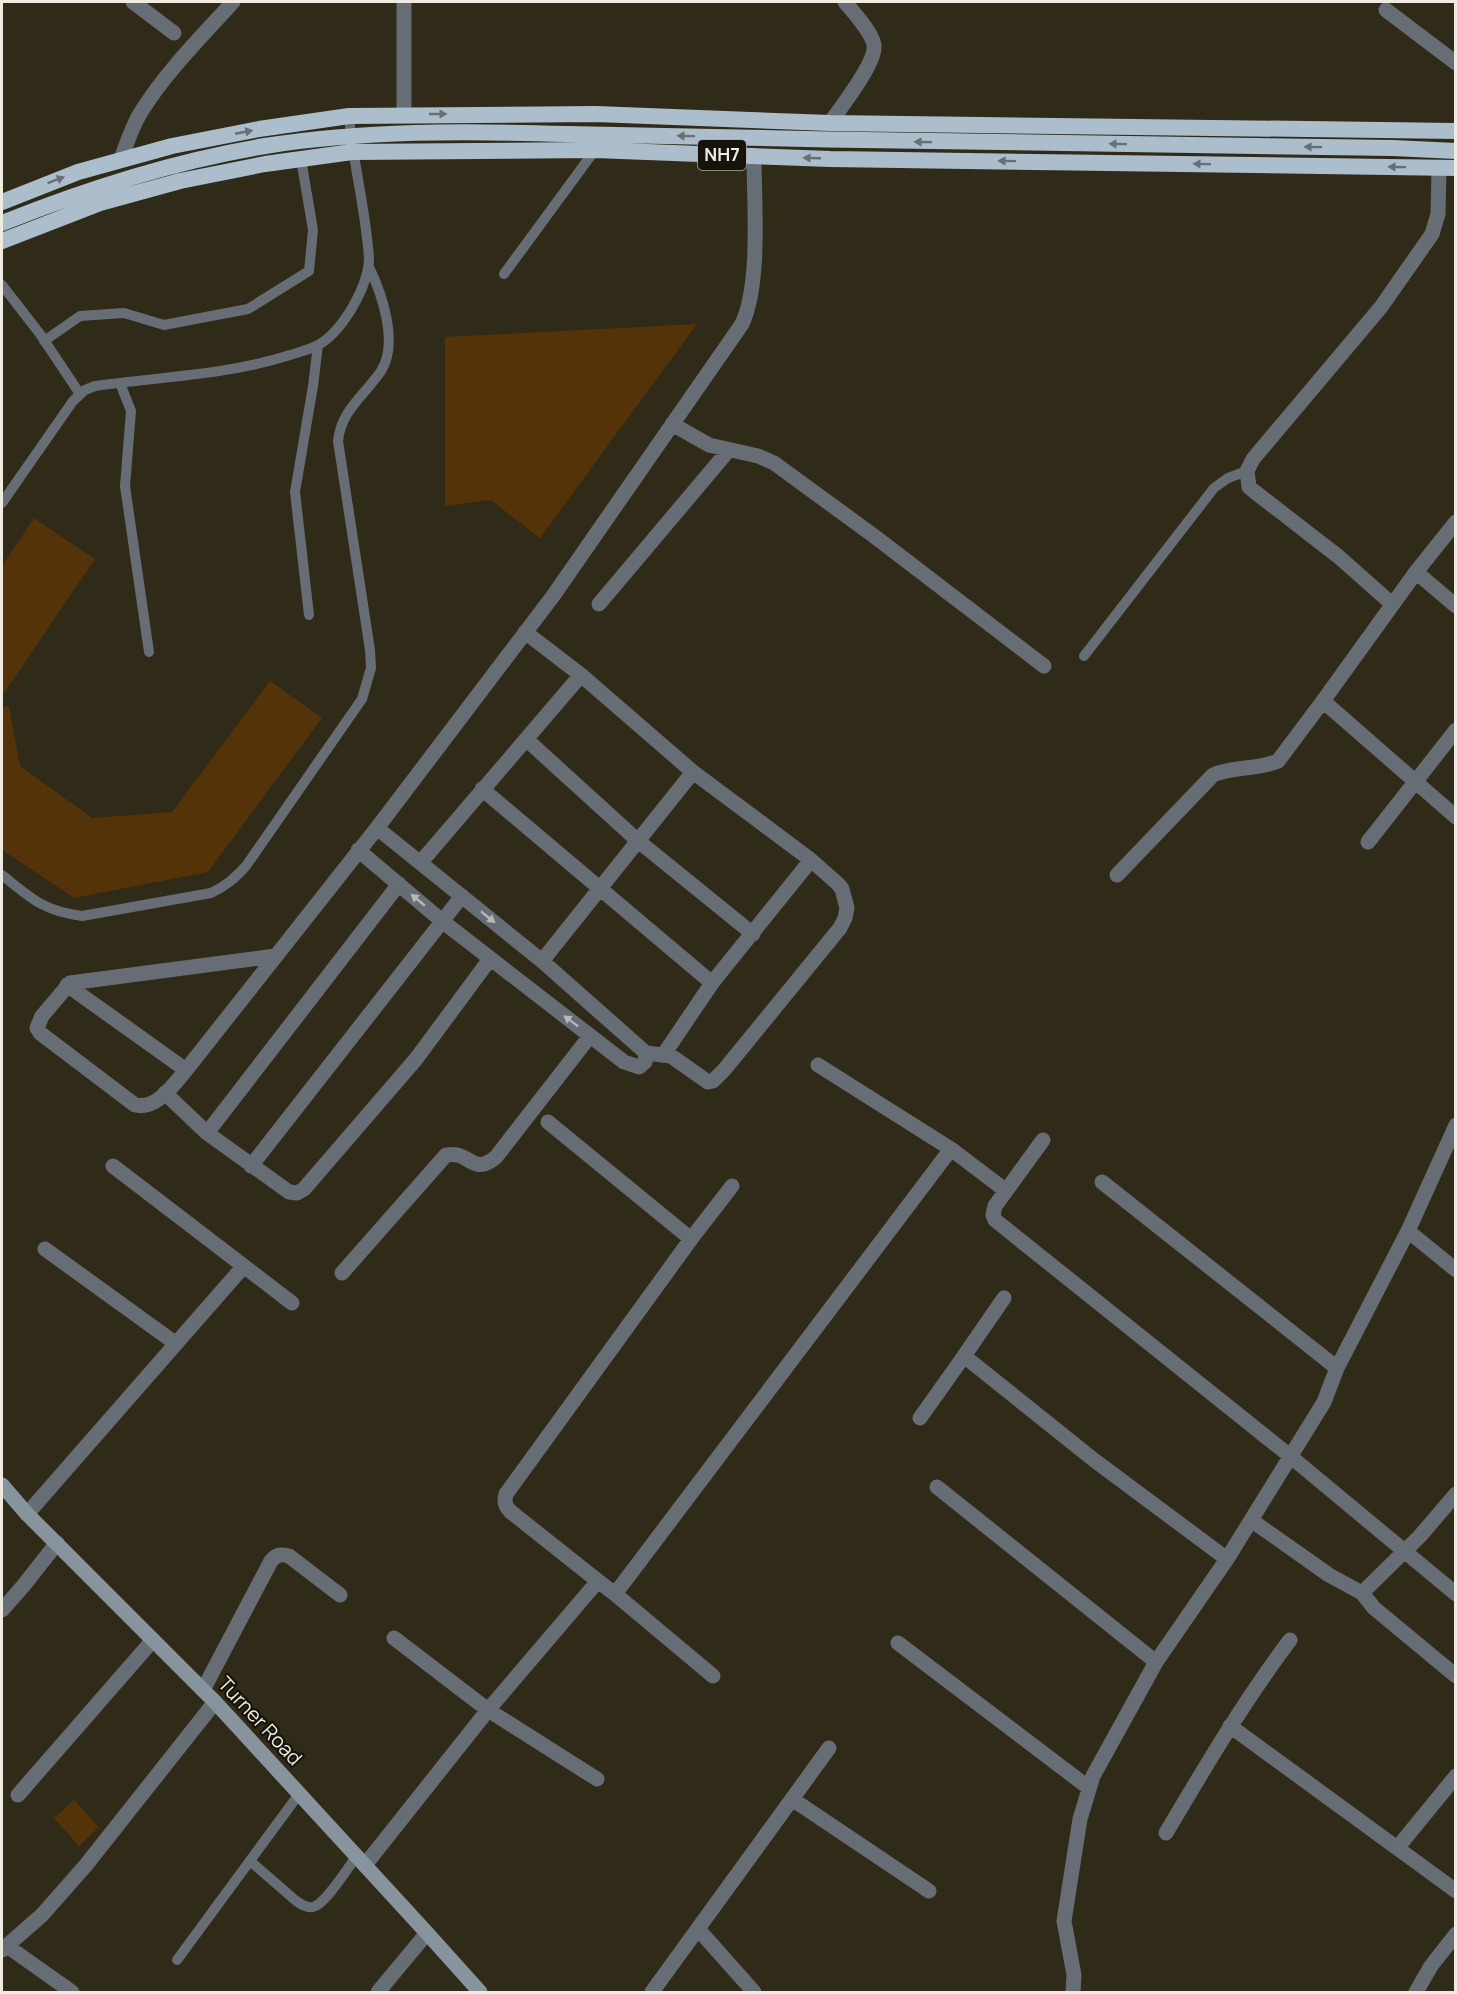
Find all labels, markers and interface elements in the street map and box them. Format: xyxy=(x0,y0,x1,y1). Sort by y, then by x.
one-way arrow xyxy=(429,109,448,119)
one-way arrow xyxy=(235,127,254,136)
one-way arrow xyxy=(677,132,696,141)
one-way arrow xyxy=(914,137,933,146)
one-way arrow xyxy=(1109,139,1128,149)
road number: NH7 xyxy=(698,140,746,170)
one-way arrow xyxy=(1304,142,1323,152)
one-way arrow xyxy=(803,154,822,163)
one-way arrow xyxy=(998,157,1017,166)
one-way arrow xyxy=(1193,159,1212,169)
one-way arrow xyxy=(1388,162,1407,172)
one-way arrow xyxy=(47,175,65,185)
one-way arrow xyxy=(411,894,426,907)
one-way arrow xyxy=(481,911,496,923)
one-way arrow xyxy=(563,1016,578,1028)
street label: Turner Road xyxy=(212,1670,308,1771)

